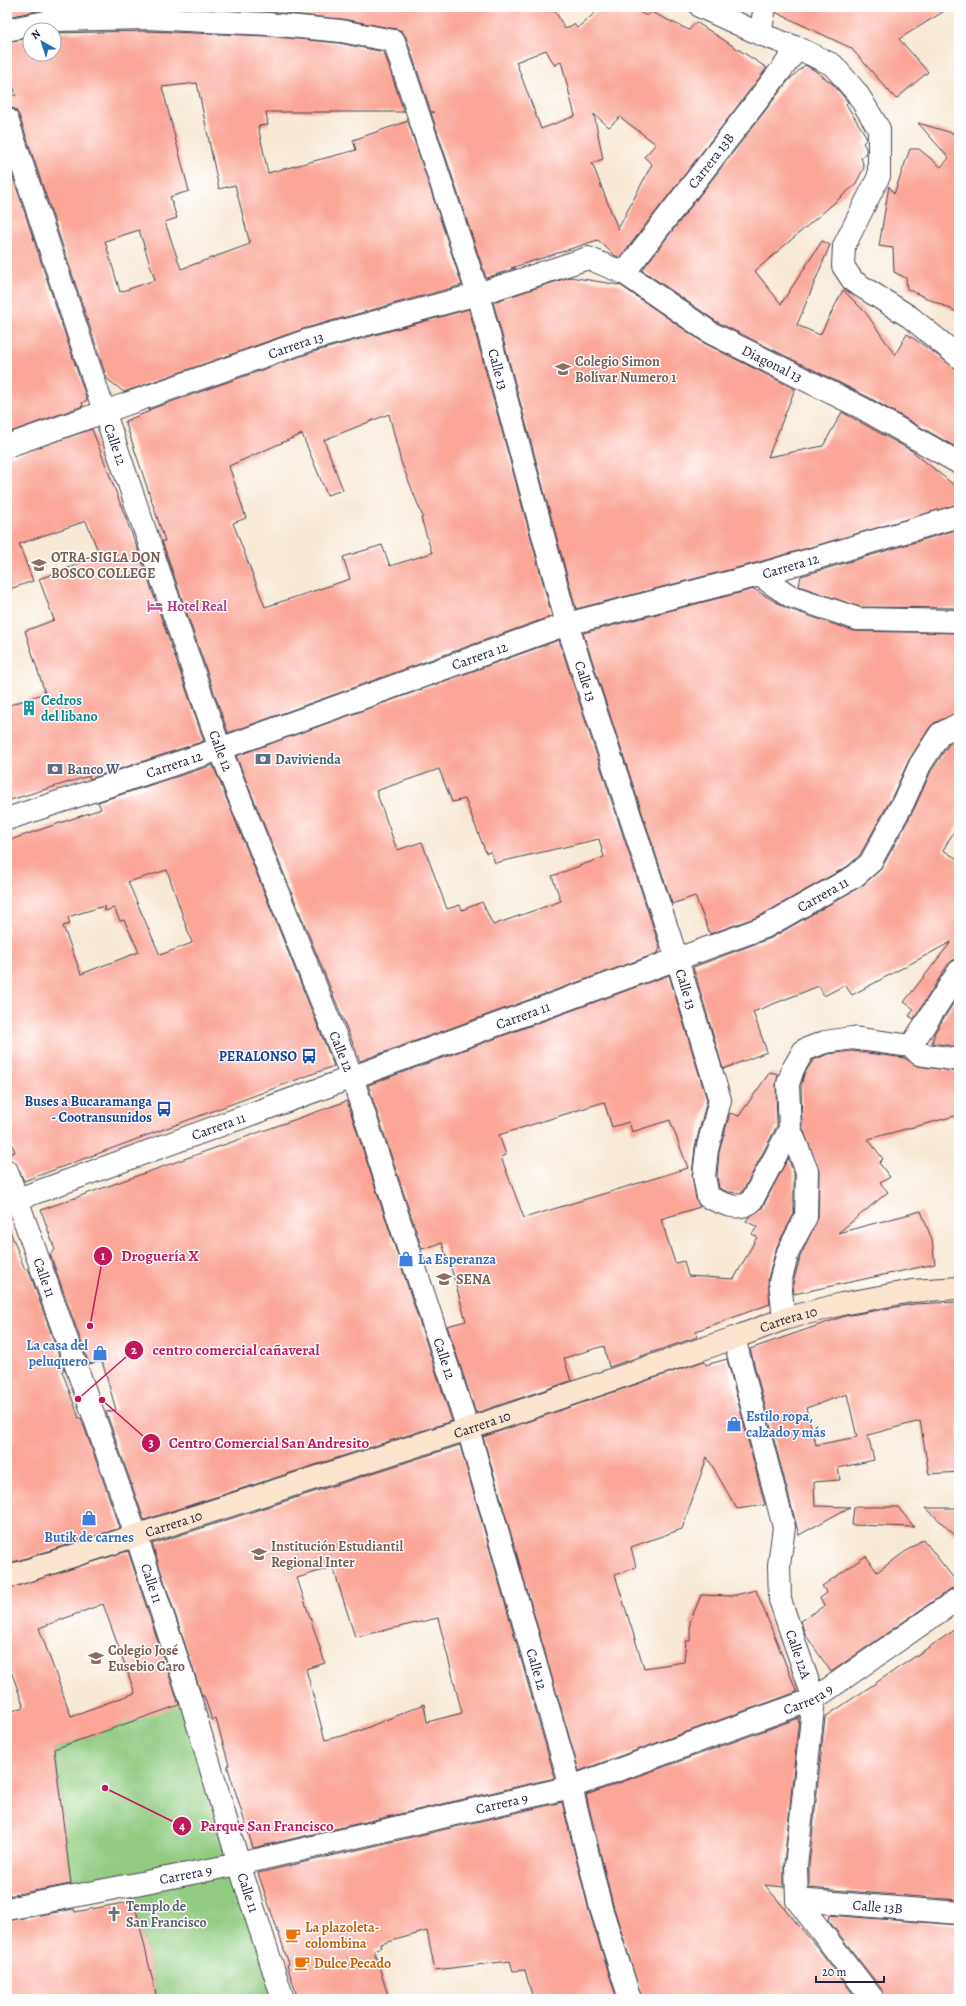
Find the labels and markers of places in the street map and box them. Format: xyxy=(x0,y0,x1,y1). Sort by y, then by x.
place label: Colegio Simon Bolívar Numero 1 xyxy=(575,352,676,387)
school or university icon: Colegio Simon Bolívar Numero 1 xyxy=(554,360,572,378)
place label: OTRA-SIGLA DON BOSCO COLLEGE xyxy=(51,548,160,583)
school or university icon: OTRA-SIGLA DON BOSCO COLLEGE xyxy=(30,556,48,574)
hotel icon: Hotel Real xyxy=(146,597,164,615)
place label: Hotel Real xyxy=(167,597,227,616)
place label: Cedros del libano xyxy=(41,691,98,726)
building icon: Cedros del libano xyxy=(20,699,38,717)
bank icon: Davivienda xyxy=(254,750,272,768)
place label: Davivienda xyxy=(275,750,341,769)
bank icon: Banco W xyxy=(46,760,64,778)
place label: Banco W xyxy=(67,760,120,779)
place label: PERALONSO xyxy=(219,1047,298,1066)
bus stop icon: PERALONSO xyxy=(300,1047,318,1065)
place label: Buses a Bucaramanga - Cootransunidos xyxy=(24,1092,152,1127)
bus stop icon: Buses a Bucaramanga - Cootransunidos xyxy=(155,1100,173,1118)
callout: Droguería X xyxy=(93,1242,206,1269)
shop icon: La Esperanza xyxy=(397,1250,415,1268)
place label: La Esperanza xyxy=(418,1250,496,1269)
school or university icon: SENA xyxy=(435,1270,453,1288)
place label: SENA xyxy=(456,1270,491,1289)
place label: La casa del peluquero xyxy=(26,1336,88,1371)
callout: centro comercial cañaveral xyxy=(124,1337,327,1364)
shop icon: La casa del peluquero xyxy=(91,1344,109,1362)
place label: Estilo ropa, calzado y más xyxy=(746,1407,826,1442)
shop icon: Estilo ropa, calzado y más xyxy=(725,1415,743,1433)
callout: Centro Comercial San Andresito xyxy=(141,1430,377,1457)
shop icon: Butik de carnes xyxy=(80,1509,98,1527)
place label: Butik de carnes xyxy=(44,1528,134,1547)
place label: Institución Estudiantil Regional Inter xyxy=(271,1537,403,1572)
school or university icon: Institución Estudiantil Regional Inter xyxy=(250,1545,268,1563)
place label: Colegio José Eusebio Caro xyxy=(108,1641,185,1676)
school or university icon: Colegio José Eusebio Caro xyxy=(87,1649,105,1667)
callout: Parque San Francisco xyxy=(172,1813,341,1840)
place label: Templo de San Francisco xyxy=(126,1897,207,1932)
church icon: Templo de San Francisco xyxy=(105,1905,123,1923)
place label: La plazoleta- colombina xyxy=(305,1918,380,1953)
cafe icon: La plazoleta- colombina xyxy=(284,1926,302,1944)
cafe icon: Dulce Pecado xyxy=(293,1954,311,1972)
place label: Dulce Pecado xyxy=(314,1954,391,1973)

